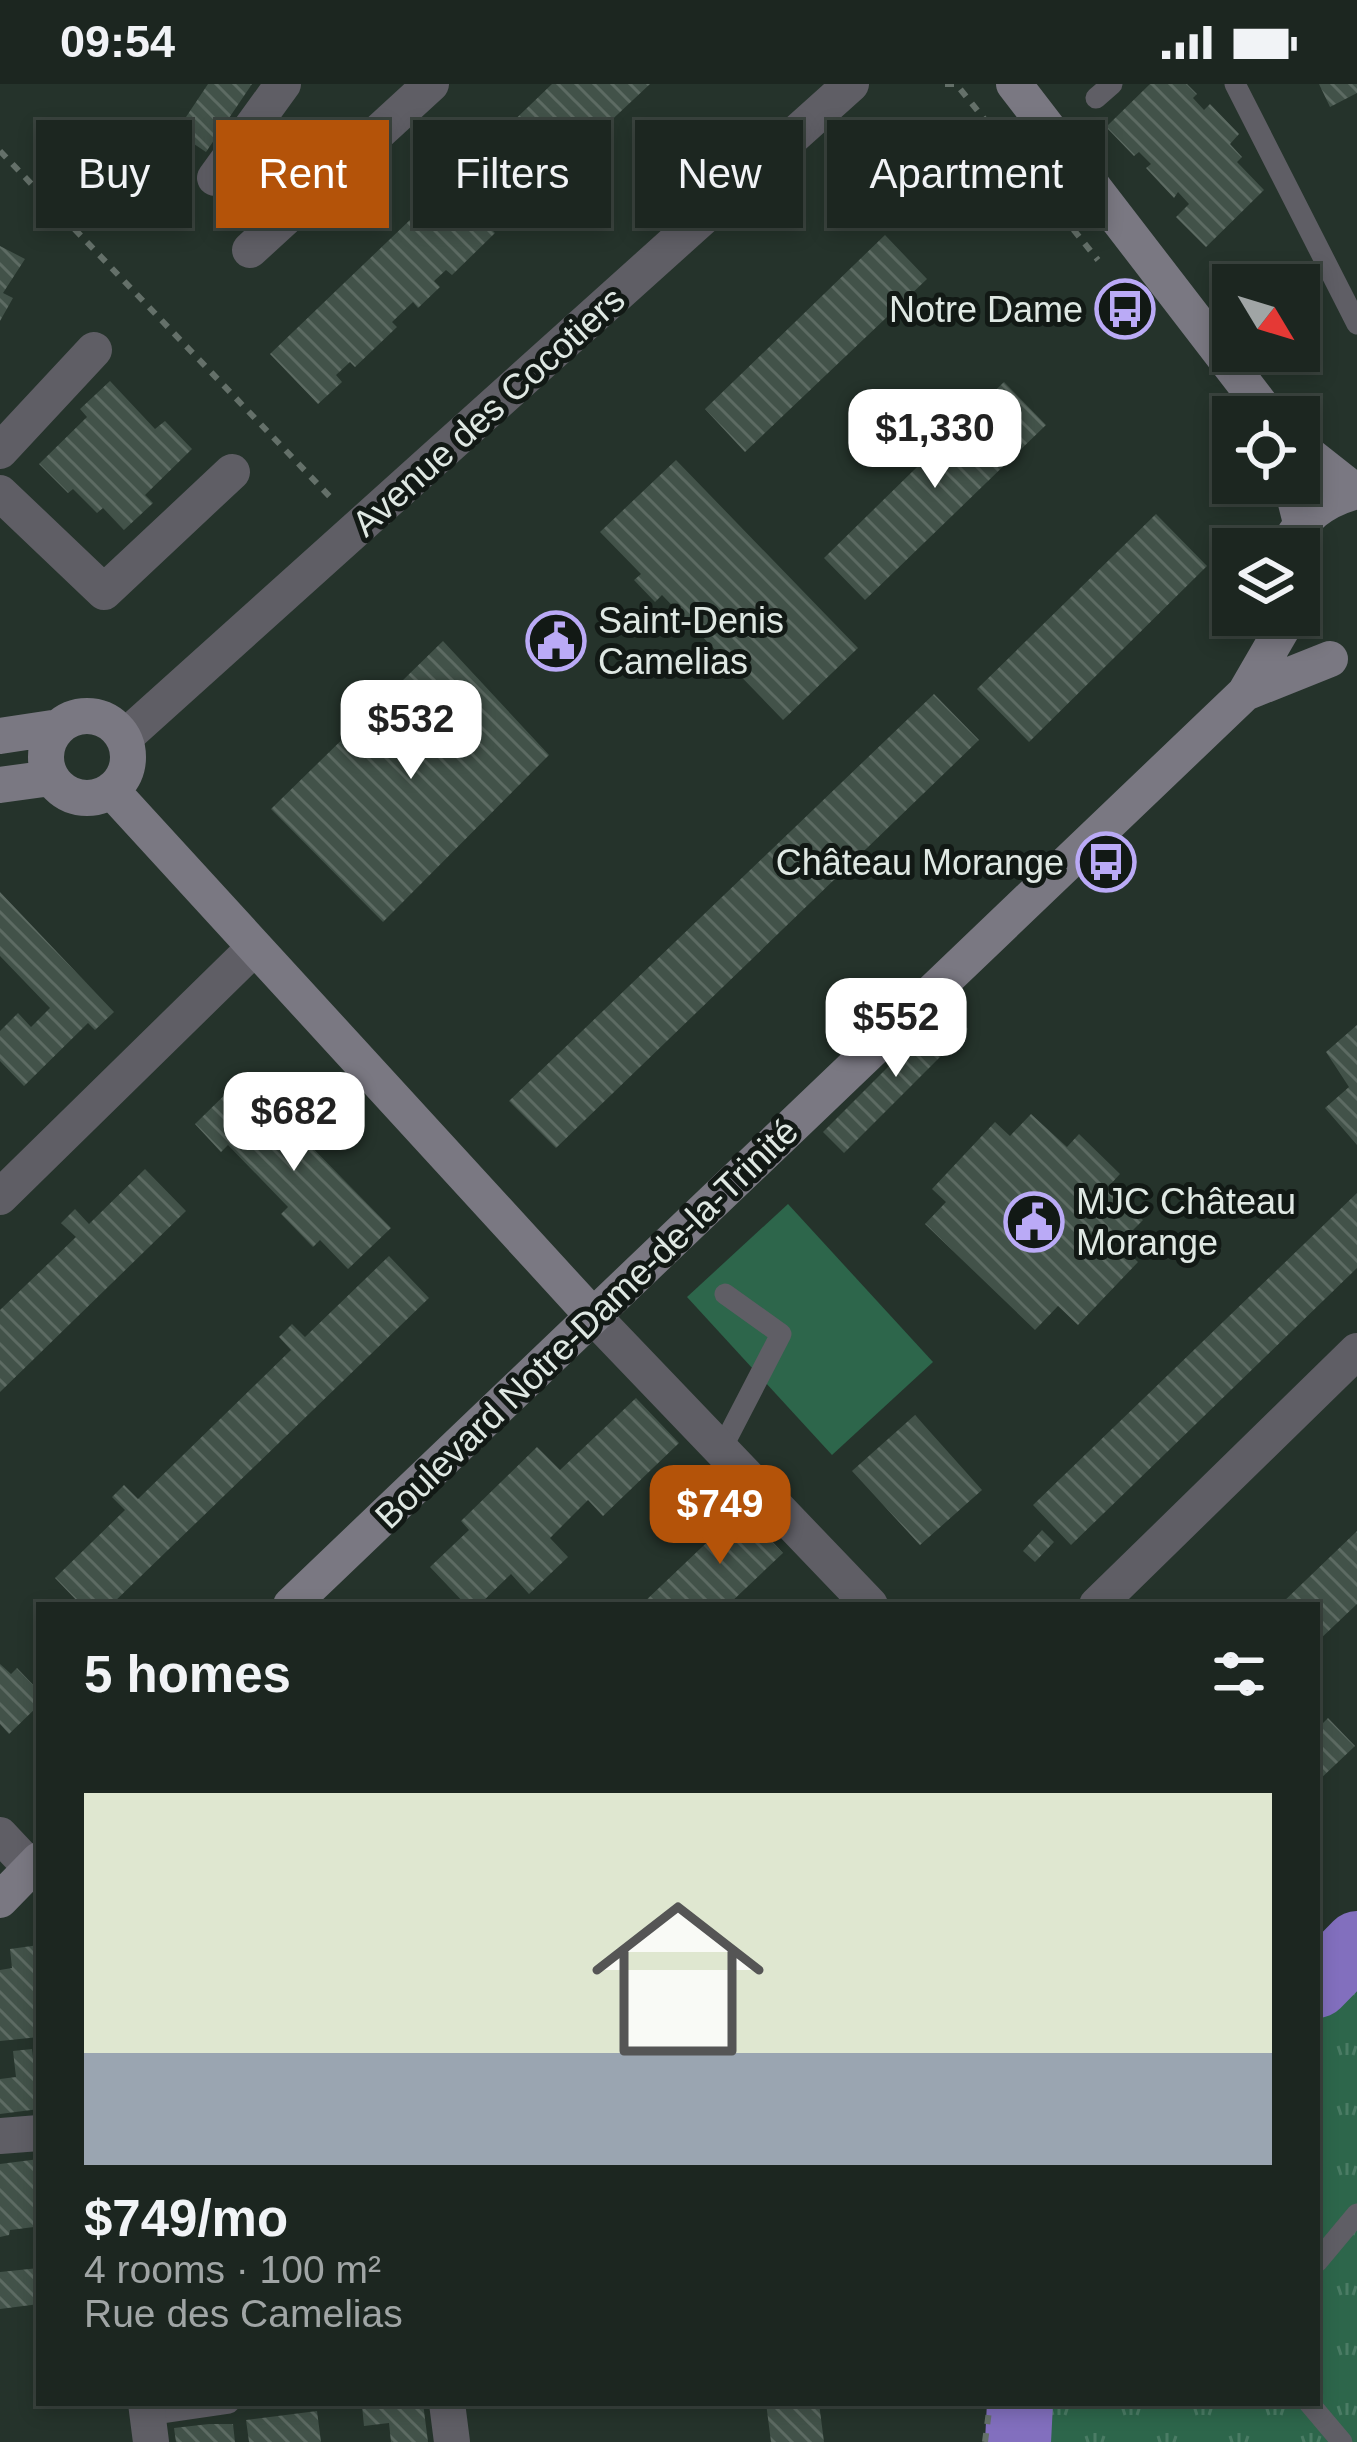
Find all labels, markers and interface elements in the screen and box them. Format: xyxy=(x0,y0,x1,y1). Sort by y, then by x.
text: 09:54 xyxy=(60,16,175,67)
chip: Buy xyxy=(36,120,192,228)
chip: Rent xyxy=(216,120,389,228)
chip: Filters xyxy=(413,120,611,228)
chip: New xyxy=(635,120,803,228)
chip: Apartment xyxy=(827,120,1105,228)
north arrow xyxy=(1212,264,1320,372)
map controls xyxy=(1212,264,1320,636)
bus stop icon: Notre Dame xyxy=(1094,278,1156,340)
street label: Avenue des Cocotiers xyxy=(344,279,633,544)
place label: Notre Dame xyxy=(889,289,1083,330)
pin: $1,330 xyxy=(837,389,1033,491)
button: locate xyxy=(1212,396,1320,504)
text: $1,330 xyxy=(875,406,995,449)
button: layers xyxy=(1212,528,1320,636)
place label: Saint-Denis Camelias xyxy=(598,600,784,682)
public building icon: Saint-Denis Camelias xyxy=(525,610,587,672)
pin: $532 xyxy=(340,680,482,782)
text: $532 xyxy=(368,697,454,740)
bus stop icon: Château Morange xyxy=(1075,831,1137,893)
place label: Château Morange xyxy=(776,842,1064,883)
pin: $552 xyxy=(825,978,967,1080)
text: $552 xyxy=(853,995,939,1038)
pin: $682 xyxy=(223,1072,365,1174)
text: $682 xyxy=(251,1089,337,1132)
street label: Boulevard Notre-Dame-de-la-Trinité xyxy=(367,1110,806,1536)
place label: MJC Château Morange xyxy=(1076,1181,1296,1263)
public building icon: MJC Château Morange xyxy=(1003,1191,1065,1253)
pin: $749 xyxy=(649,1465,791,1567)
text: $749 xyxy=(677,1482,763,1525)
icon: filters xyxy=(1206,1641,1272,1707)
text: 5 homes xyxy=(84,1646,291,1703)
icon: home xyxy=(570,1871,786,2087)
text: $749/mo xyxy=(84,2190,288,2247)
text: 4 rooms · 100 m² xyxy=(84,2248,381,2291)
text: Rue des Camelias xyxy=(84,2292,403,2335)

